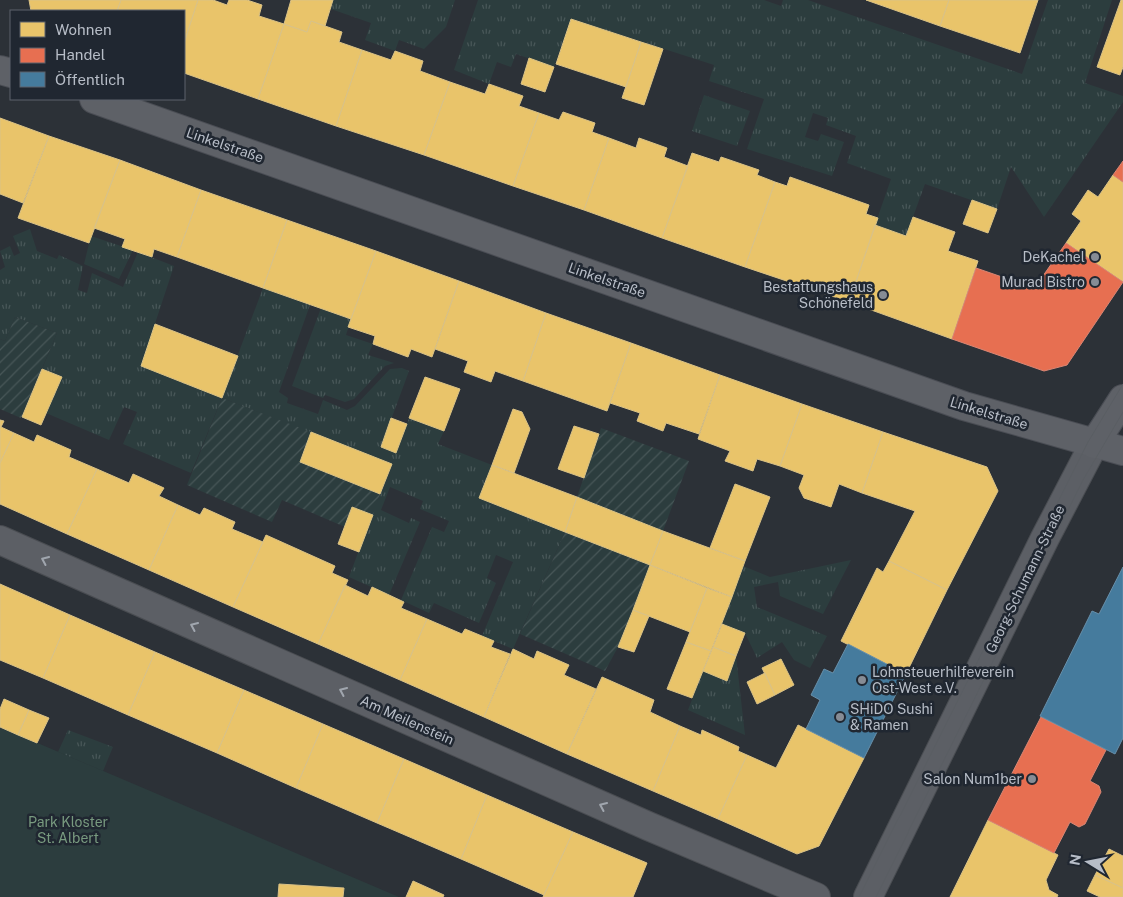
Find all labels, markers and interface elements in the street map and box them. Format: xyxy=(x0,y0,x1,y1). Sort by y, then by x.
legend xyxy=(10,10,185,100)
text: Wohnen xyxy=(55,21,112,38)
text: Handel xyxy=(55,46,105,63)
text: Öffentlich xyxy=(55,70,125,88)
street label: Linkelstraße xyxy=(184,124,266,166)
place label: DeKachel xyxy=(1023,249,1085,265)
marker: DeKachel xyxy=(1089,251,1101,263)
street label: Linkelstraße xyxy=(566,259,648,301)
place label: Murad Bistro xyxy=(1001,274,1085,290)
marker: Murad Bistro xyxy=(1089,276,1101,288)
place label: Bestattungshaus Schönefeld xyxy=(763,279,873,311)
marker: Bestattungshaus Schönefeld xyxy=(877,289,889,301)
street label: Linkelstraße xyxy=(948,394,1030,432)
street label: Georg-Schumann-Straße xyxy=(982,502,1068,655)
one-way arrow xyxy=(41,556,50,566)
one-way arrow xyxy=(190,621,199,632)
place label: Lohnsteuerhilfeverein Ost-West e.V. xyxy=(872,664,1014,696)
marker: Lohnsteuerhilfeverein Ost-West e.V. xyxy=(856,674,868,686)
one-way arrow xyxy=(339,687,348,698)
street label: Am Meilenstein xyxy=(358,692,456,748)
place label: SHiDO Sushi & Ramen xyxy=(850,701,933,733)
marker: SHiDO Sushi & Ramen xyxy=(834,711,846,723)
place label: Salon Num1ber xyxy=(923,771,1022,787)
marker: Salon Num1ber xyxy=(1026,773,1038,785)
one-way arrow xyxy=(599,802,608,813)
park label: Park Kloster St. Albert xyxy=(28,814,108,846)
north arrow xyxy=(1063,837,1113,887)
text: N xyxy=(1066,853,1084,867)

